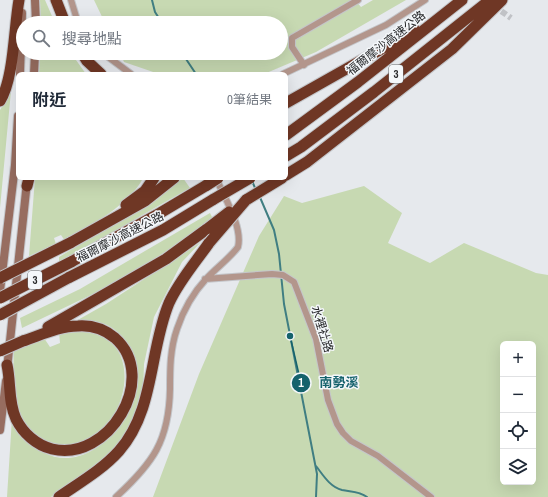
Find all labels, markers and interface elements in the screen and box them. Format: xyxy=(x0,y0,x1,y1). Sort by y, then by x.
street label: 福爾摩沙高速公路 xyxy=(343,7,429,79)
search box xyxy=(16,16,288,60)
icon: search xyxy=(30,27,52,49)
text: 搜尋地點 xyxy=(62,28,122,49)
road number: 3 xyxy=(389,65,403,83)
text: 附近 xyxy=(32,88,66,111)
text: 0筆結果 xyxy=(227,91,272,108)
street label: 福爾摩沙高速公路 xyxy=(74,208,166,266)
road number: 3 xyxy=(28,271,42,289)
street label: 水裡社路 xyxy=(307,304,337,354)
map controls xyxy=(500,341,536,485)
button: + xyxy=(500,341,536,377)
callout: 南勢溪 xyxy=(291,370,366,395)
text: 南勢溪 xyxy=(319,374,359,391)
text: 1 xyxy=(298,375,304,391)
button: − xyxy=(500,377,536,413)
button: locate xyxy=(500,413,536,449)
button: layers xyxy=(500,449,536,485)

